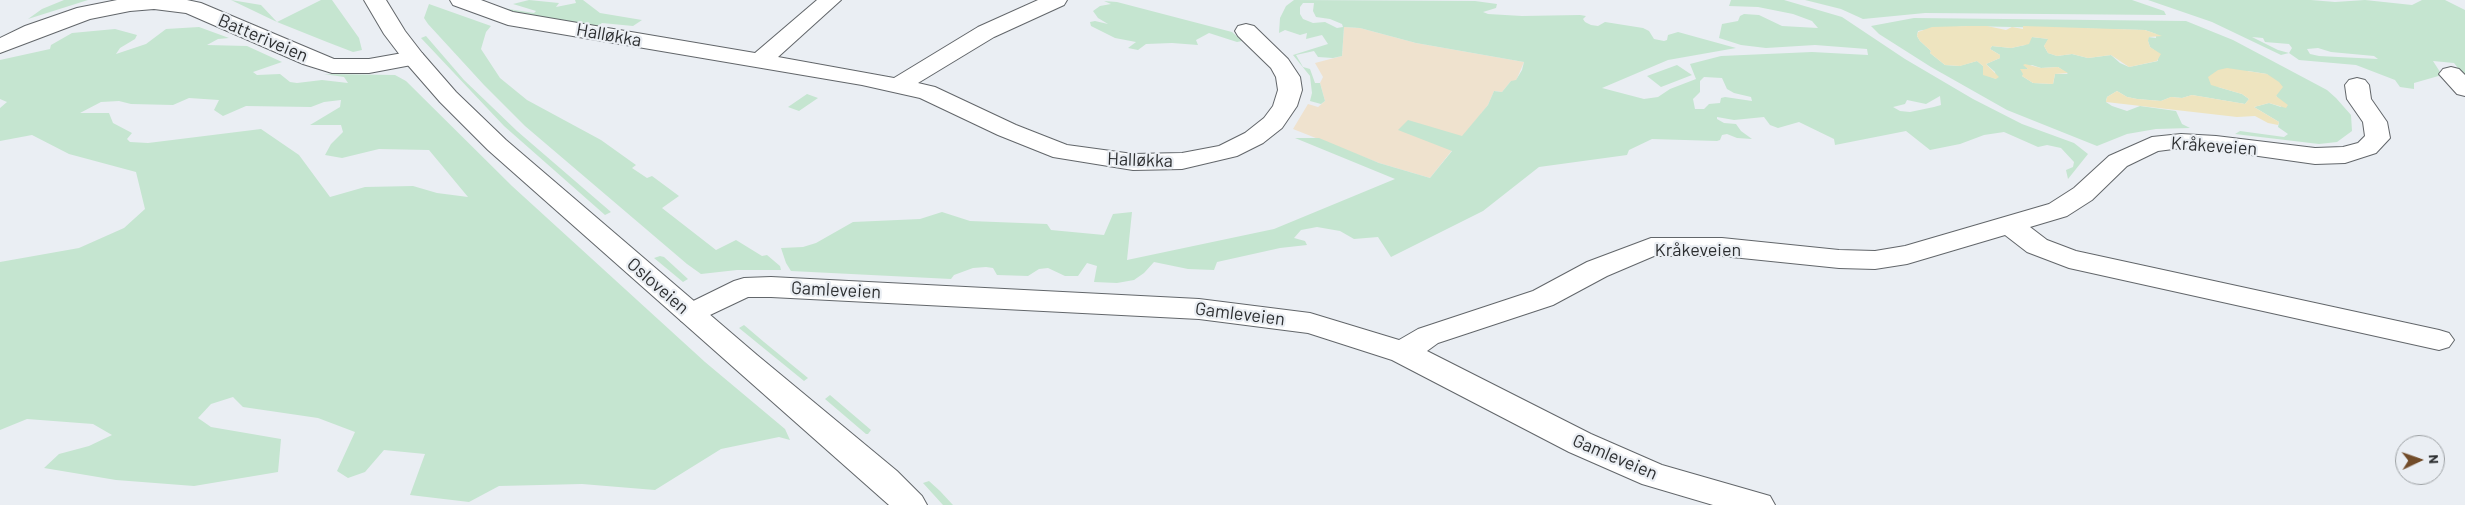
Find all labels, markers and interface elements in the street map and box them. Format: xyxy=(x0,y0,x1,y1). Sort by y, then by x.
street label: Batteriveien xyxy=(215,9,311,67)
street label: Halløkka xyxy=(575,19,643,51)
street label: Kråkeveien xyxy=(2170,132,2258,160)
street label: Halløkka xyxy=(1107,148,1173,172)
street label: Kråkeveien xyxy=(1655,239,1741,261)
street label: Osloveien xyxy=(623,253,693,319)
street label: Gamleveien xyxy=(790,277,882,303)
street label: Gamleveien xyxy=(1194,298,1286,330)
street label: Gamleveien xyxy=(1569,429,1661,485)
north arrow xyxy=(2395,435,2445,485)
text: N xyxy=(2426,454,2443,464)

